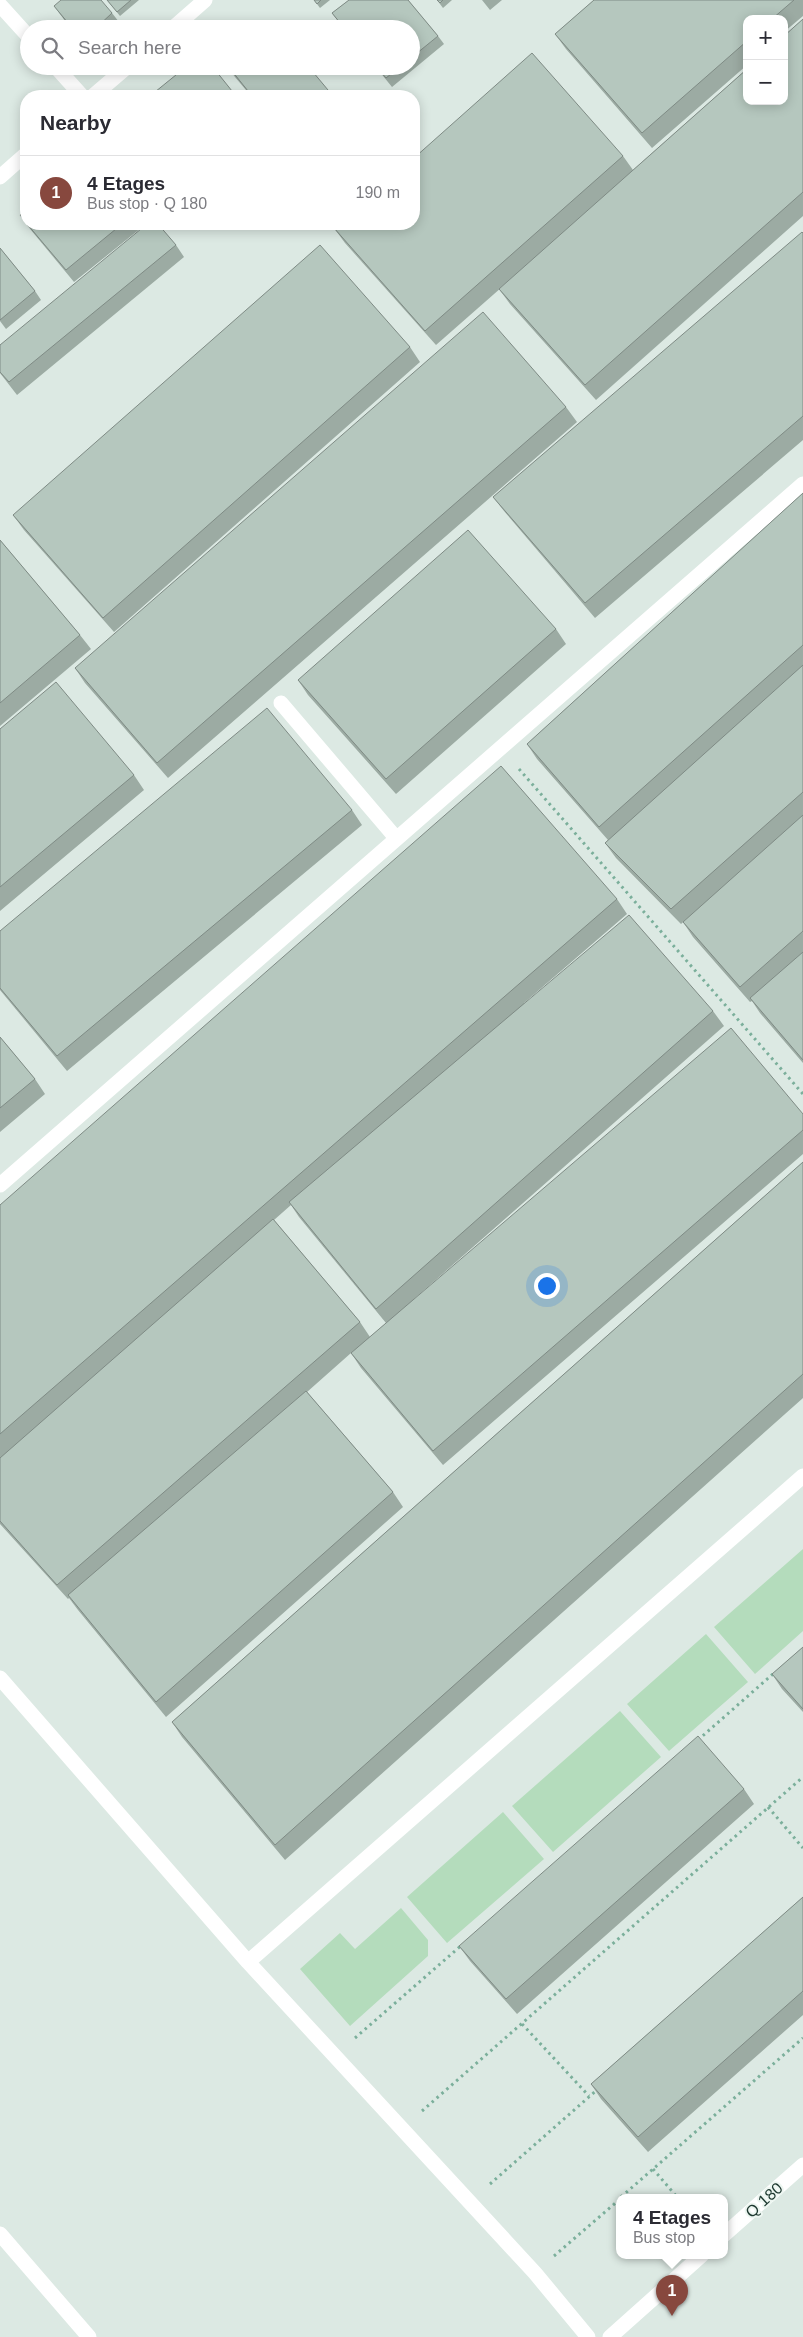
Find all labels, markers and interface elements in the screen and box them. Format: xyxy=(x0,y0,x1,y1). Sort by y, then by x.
map controls xyxy=(743,15,788,105)
button: + xyxy=(743,15,788,60)
search box xyxy=(20,20,420,75)
icon: search xyxy=(38,34,66,62)
text: Search here xyxy=(78,37,182,58)
button: − xyxy=(743,60,788,105)
text: Nearby xyxy=(40,111,111,134)
text: 4 Etages xyxy=(87,173,165,194)
text: 1 xyxy=(52,184,60,201)
text: 190 m xyxy=(356,184,400,201)
text: Bus stop · Q 180 xyxy=(87,195,207,212)
your location xyxy=(534,1273,560,1299)
street label: Q 180 xyxy=(742,2179,786,2221)
popup xyxy=(616,2194,728,2259)
text: 4 Etages xyxy=(633,2207,711,2228)
text: Bus stop xyxy=(633,2229,695,2246)
pin: 1 xyxy=(656,2275,688,2316)

